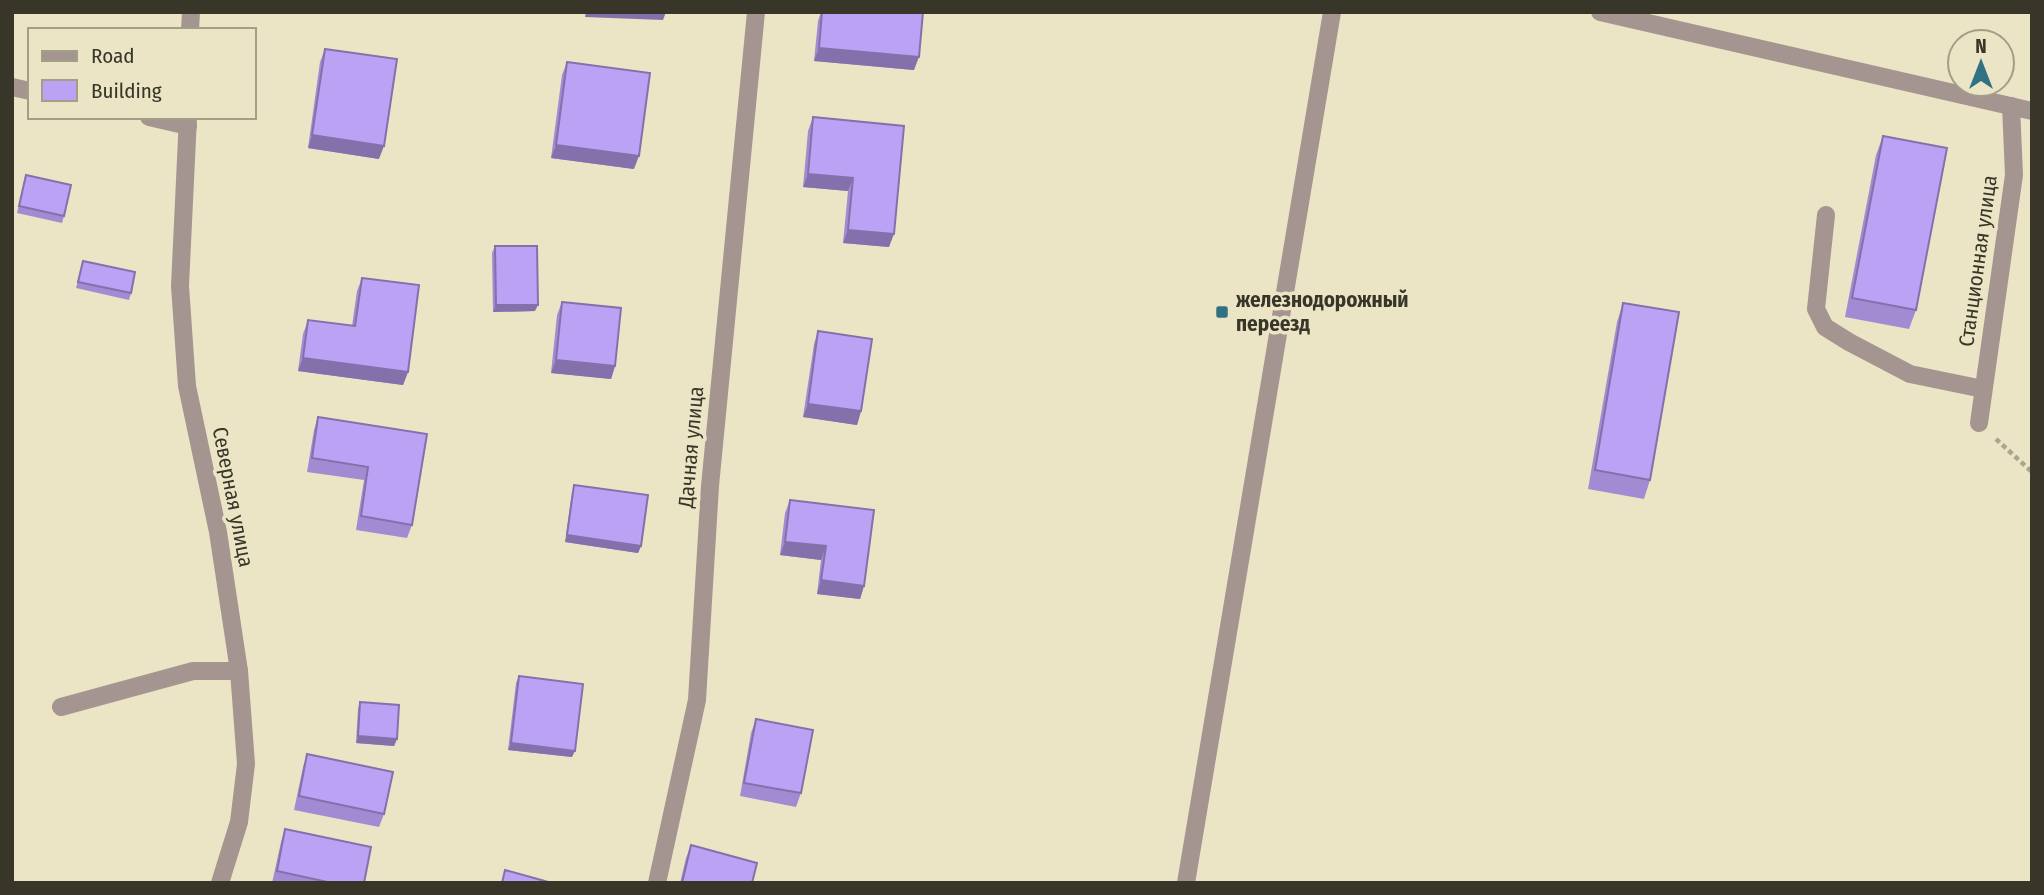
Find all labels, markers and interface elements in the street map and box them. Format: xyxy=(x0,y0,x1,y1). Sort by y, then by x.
legend xyxy=(28,28,256,119)
north arrow xyxy=(1946,28,2016,98)
text: N xyxy=(1975,35,1987,58)
text: Road xyxy=(91,43,135,69)
text: Building xyxy=(91,78,162,104)
street label: Станционная улица xyxy=(1953,174,2003,348)
place label: железнодорожный переезд xyxy=(1235,287,1409,337)
marker: железнодорожный переезд xyxy=(1214,304,1230,320)
street label: Дачная улица xyxy=(673,385,709,510)
street label: Северная улица xyxy=(207,425,259,569)

